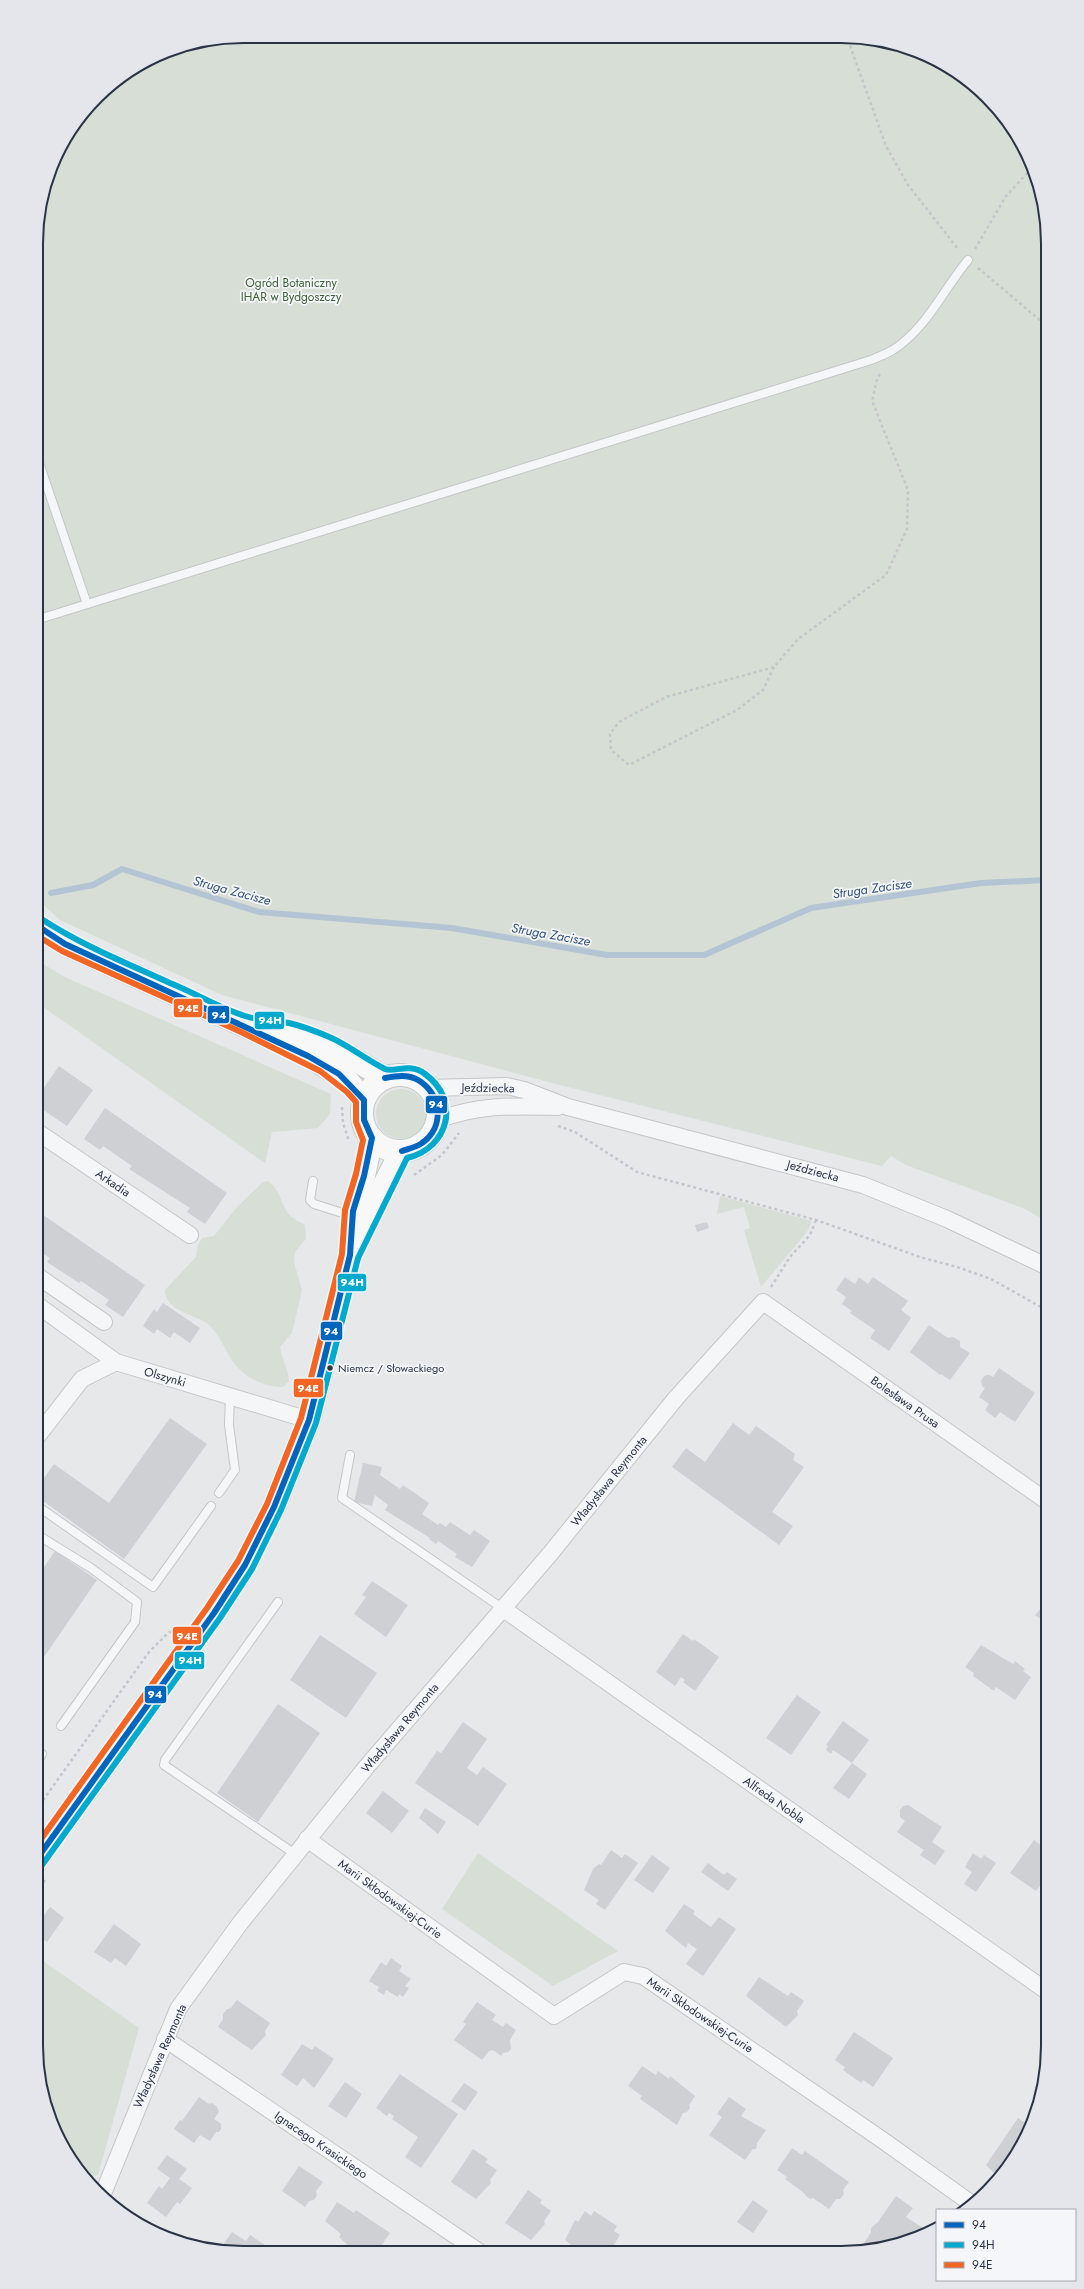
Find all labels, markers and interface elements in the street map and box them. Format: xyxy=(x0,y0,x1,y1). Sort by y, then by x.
park label: Ogród Botaniczny IHAR w Bydgoszczy xyxy=(241,274,342,306)
water label: Struga Zacisze xyxy=(191,871,273,910)
water label: Struga Zacisze xyxy=(831,873,913,903)
water label: Struga Zacisze xyxy=(510,918,592,951)
line badge: 94E xyxy=(173,998,203,1018)
text: 94E xyxy=(177,1000,199,1016)
line badge: 94 xyxy=(207,1005,230,1024)
text: 94 xyxy=(211,1007,227,1023)
line badge: 94H xyxy=(254,1011,285,1030)
text: 94H xyxy=(258,1012,282,1028)
street label: Jeździecka xyxy=(459,1079,515,1097)
line badge: 94 xyxy=(425,1095,448,1114)
text: 94 xyxy=(428,1096,444,1112)
street label: Jeździecka xyxy=(783,1155,841,1187)
street label: Arkadia xyxy=(92,1165,134,1201)
line badge: 94H xyxy=(337,1273,367,1292)
text: 94H xyxy=(340,1274,364,1290)
line badge: 94 xyxy=(320,1321,343,1341)
text: 94 xyxy=(323,1323,339,1339)
place label: Niemcz / Słowackiego xyxy=(338,1360,444,1376)
street label: Olszynki xyxy=(142,1362,188,1392)
marker: Niemcz / Słowackiego xyxy=(325,1363,335,1373)
street label: Bolesława Prusa xyxy=(867,1372,943,1433)
line badge: 94E xyxy=(293,1378,324,1398)
text: 94E xyxy=(297,1380,319,1396)
street label: Władysława Reymonta xyxy=(567,1432,651,1530)
line badge: 94E xyxy=(172,1626,202,1645)
text: 94E xyxy=(176,1628,198,1644)
line badge: 94H xyxy=(174,1651,205,1670)
text: 94H xyxy=(178,1652,202,1668)
street label: Władysława Reymonta xyxy=(357,1679,443,1777)
line badge: 94 xyxy=(144,1685,167,1704)
text: 94 xyxy=(147,1686,163,1702)
street label: Alfreda Nobla xyxy=(739,1772,809,1828)
street label: Marii Skłodowskiej-Curie xyxy=(334,1855,446,1943)
street label: Marii Skłodowskiej-Curie xyxy=(643,1973,757,2057)
street label: Władysława Reymonta xyxy=(129,2001,191,2111)
street label: Ignacego Krasickiego xyxy=(271,2107,372,2183)
legend xyxy=(936,2209,1076,2281)
text: 94 xyxy=(972,2216,986,2234)
text: 94H xyxy=(972,2236,995,2254)
text: 94E xyxy=(972,2256,993,2274)

